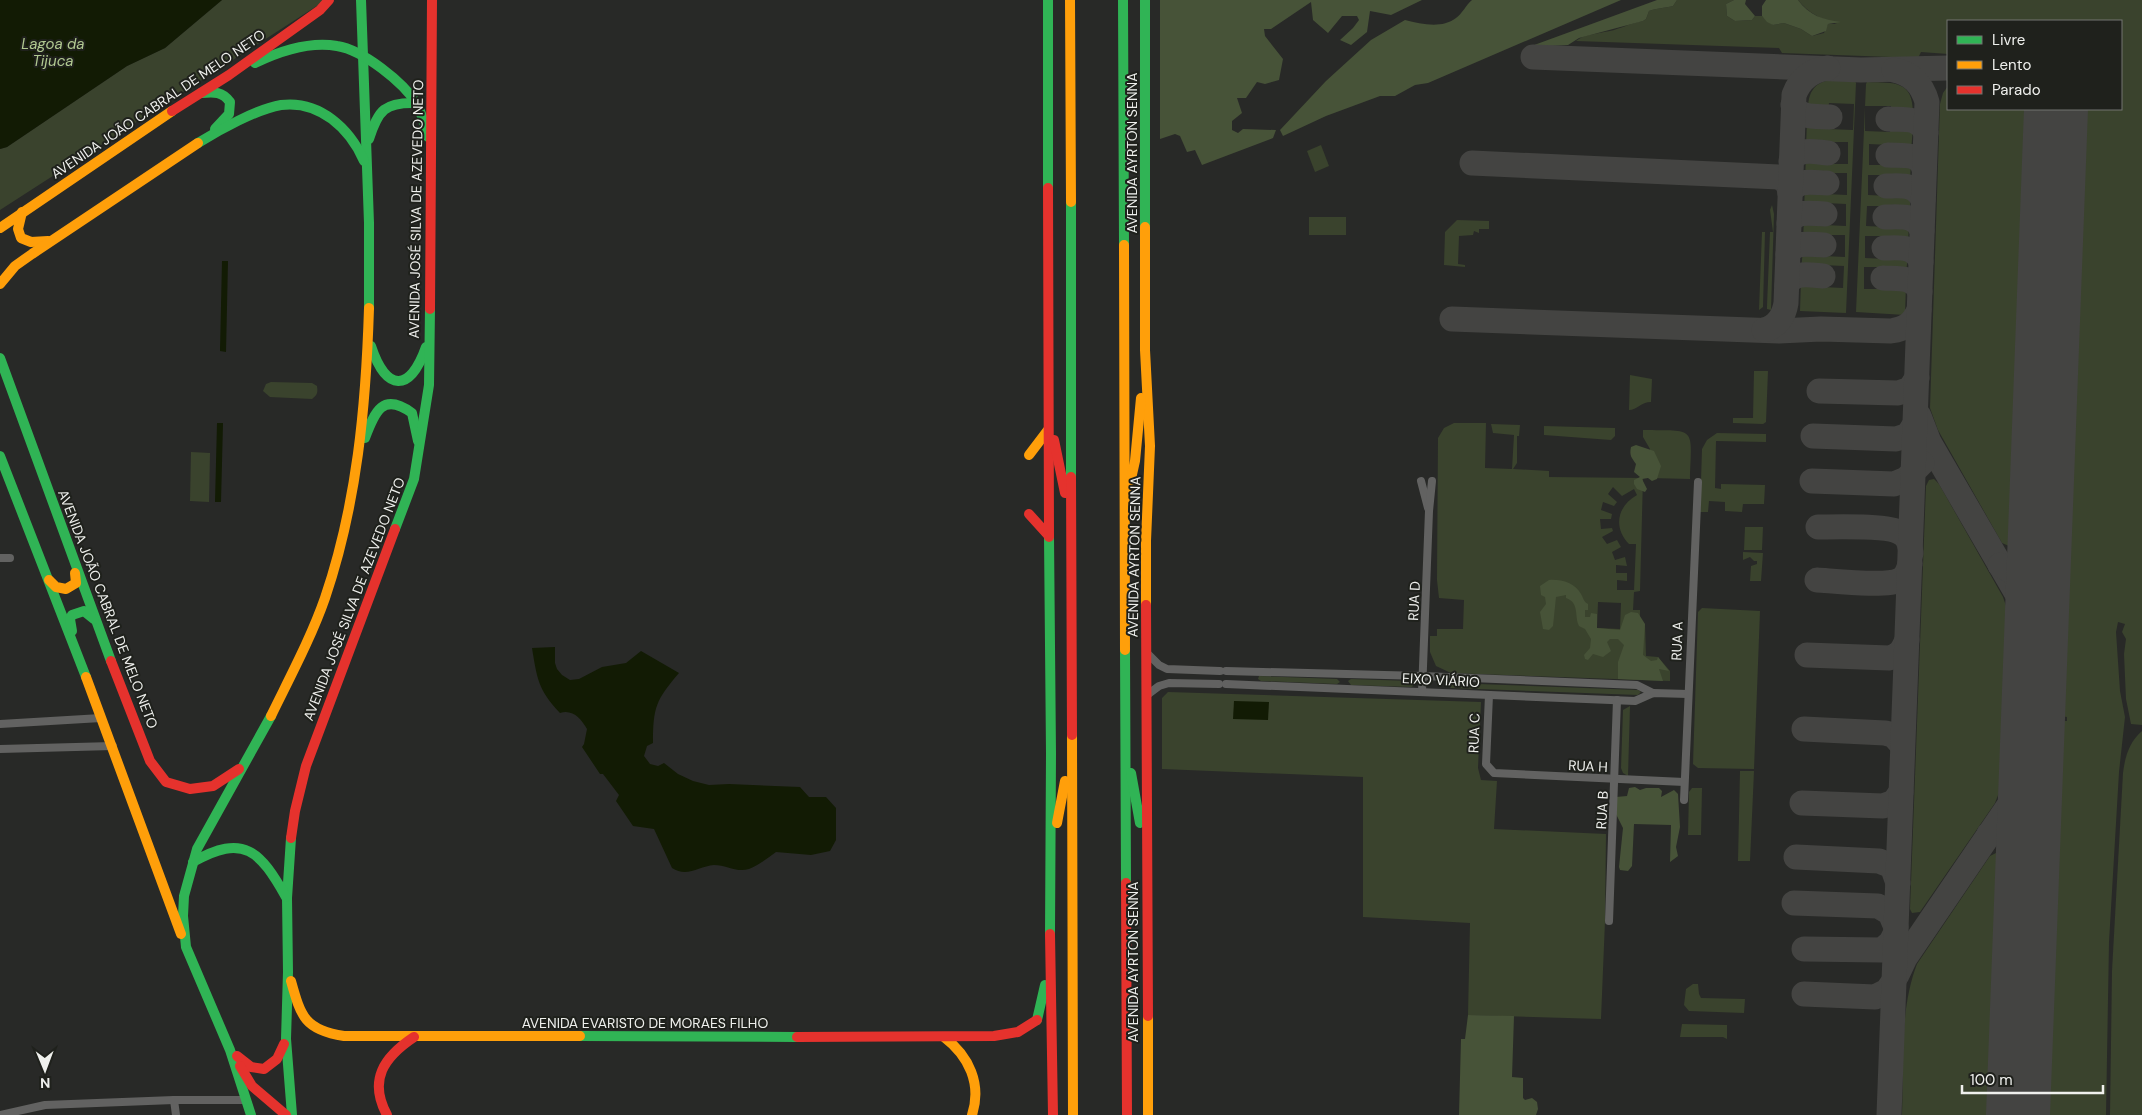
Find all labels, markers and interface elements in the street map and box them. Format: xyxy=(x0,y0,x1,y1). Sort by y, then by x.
legend xyxy=(1947,20,2122,110)
street label: AVENIDA JOÃO CABRAL DE MELO NETO xyxy=(47,25,269,183)
text: Livre xyxy=(1992,30,2025,50)
water label: Lagoa da Tijuca xyxy=(21,34,85,71)
text: Lento xyxy=(1992,55,2031,75)
street label: AVENIDA AYRTON SENNA xyxy=(1123,72,1141,234)
street label: AVENIDA JOSÉ SILVA DE AZEVEDO NETO xyxy=(405,79,427,339)
text: Parado xyxy=(1992,80,2041,100)
street label: AVENIDA JOSÉ SILVA DE AZEVEDO NETO xyxy=(299,475,409,723)
street label: AVENIDA AYRTON SENNA xyxy=(1124,476,1144,638)
street label: AVENIDA JOÃO CABRAL DE MELO NETO xyxy=(54,487,162,731)
street label: RUA D xyxy=(1404,581,1424,621)
street label: RUA A xyxy=(1667,621,1687,661)
street label: EIXO VIÁRIO xyxy=(1402,669,1481,691)
street label: RUA C xyxy=(1464,713,1484,753)
street label: RUA H xyxy=(1568,756,1608,776)
street label: RUA B xyxy=(1592,790,1612,830)
street label: AVENIDA AYRTON SENNA xyxy=(1124,881,1142,1043)
street label: AVENIDA EVARISTO DE MORAES FILHO xyxy=(522,1014,768,1032)
north arrow xyxy=(20,1045,70,1095)
scale bar xyxy=(1962,1062,2103,1094)
text: 100 m xyxy=(1970,1070,2013,1090)
text: N xyxy=(40,1074,50,1092)

